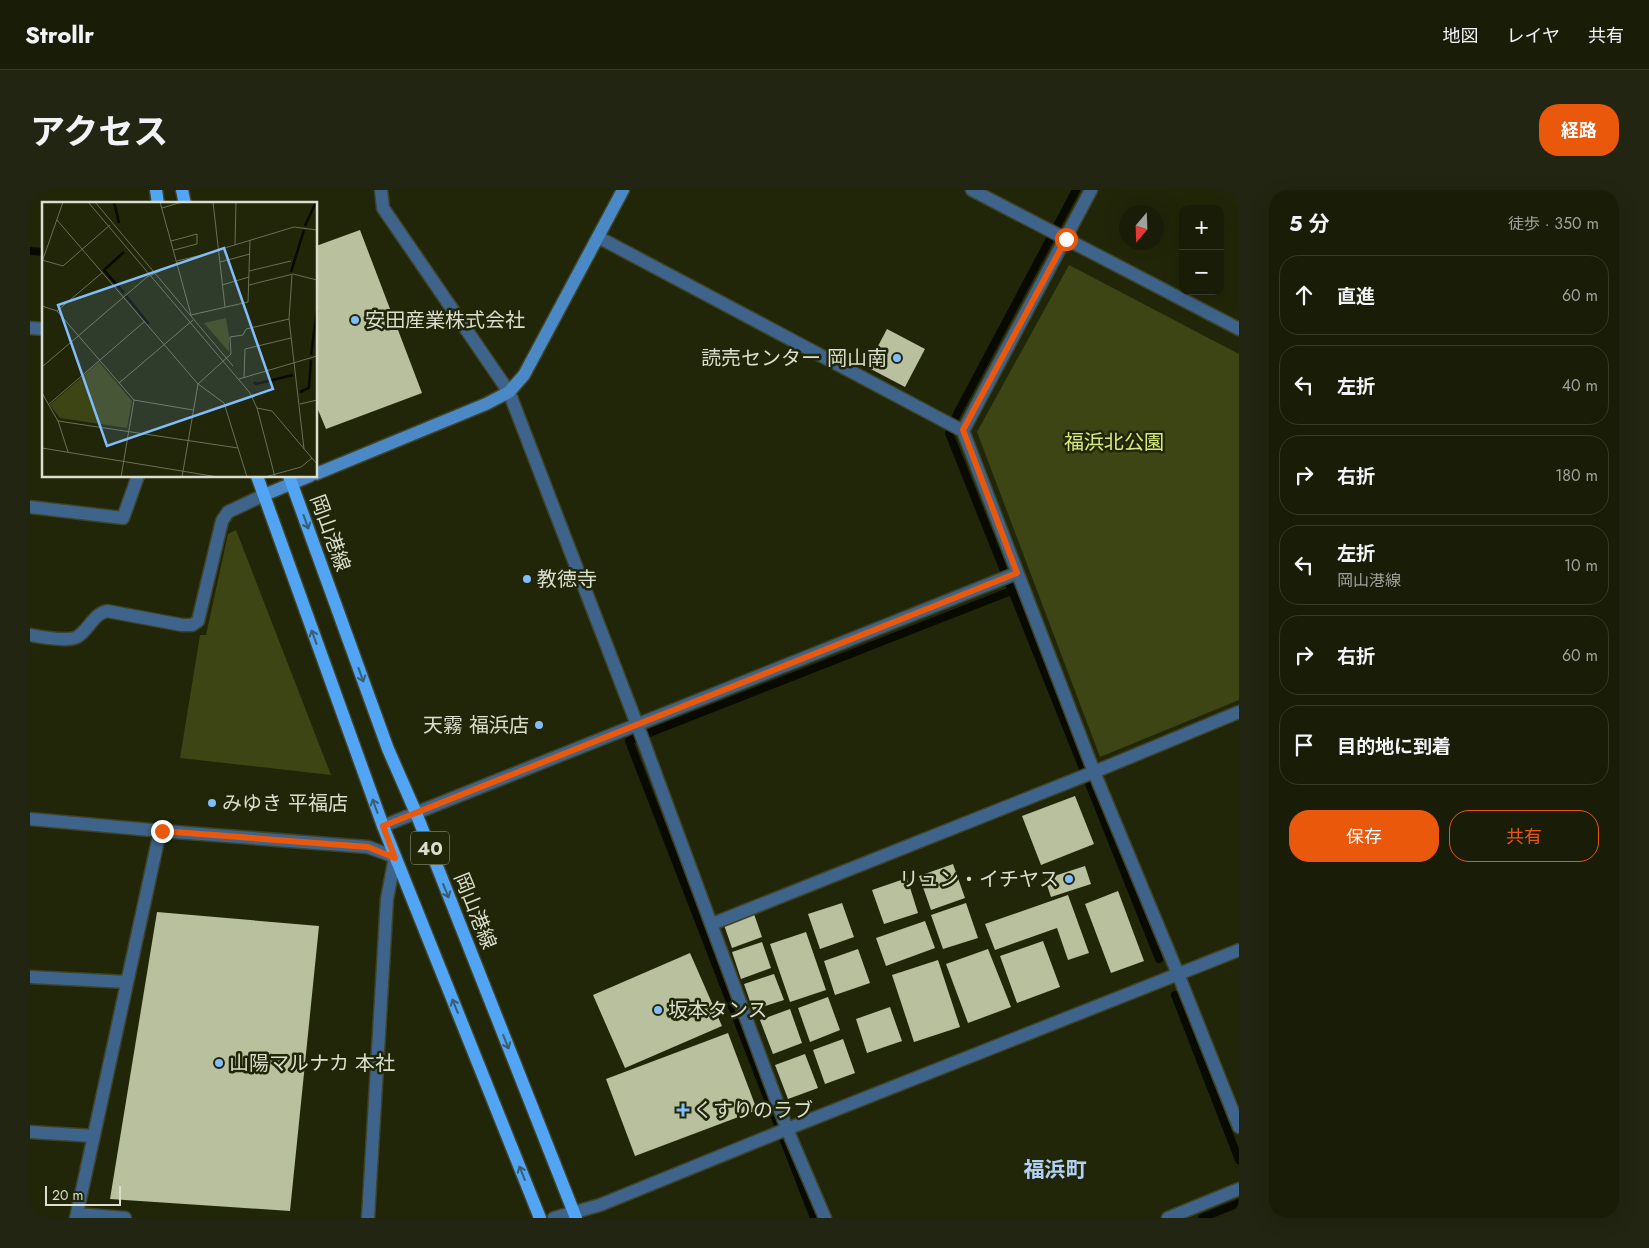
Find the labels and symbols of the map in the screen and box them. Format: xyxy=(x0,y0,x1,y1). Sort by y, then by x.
inset map xyxy=(42,202,318,478)
north arrow xyxy=(1119,205,1164,250)
route start xyxy=(1055,228,1078,251)
place label: 安田産業株式会社 xyxy=(365,306,525,335)
marker: 安田産業株式会社 xyxy=(349,314,361,326)
place label: 読売センター 岡山南 xyxy=(701,344,887,373)
marker: 読売センター 岡山南 xyxy=(891,352,903,364)
park label: 福浜北公園 xyxy=(1064,428,1164,457)
street label: 岡山港線 xyxy=(303,490,357,576)
one-way arrow xyxy=(302,514,311,529)
place label: 教徳寺 xyxy=(537,565,597,594)
marker: 教徳寺 xyxy=(521,573,533,585)
one-way arrow xyxy=(309,629,319,645)
one-way arrow xyxy=(357,666,366,682)
place label: 天霧 福浜店 xyxy=(423,711,529,740)
marker: 天霧 福浜店 xyxy=(533,719,545,731)
place label: みゆき 平福店 xyxy=(222,789,348,818)
marker: みゆき 平福店 xyxy=(206,797,218,809)
one-way arrow xyxy=(370,799,379,814)
route end xyxy=(151,820,174,843)
road number: 40 xyxy=(411,831,449,864)
place label: リュン・イチヤス xyxy=(899,865,1059,894)
street label: 岡山港線 xyxy=(447,868,503,954)
marker: リュン・イチヤス xyxy=(1063,873,1075,885)
one-way arrow xyxy=(442,883,452,898)
place label: 坂本タンス xyxy=(668,996,768,1025)
one-way arrow xyxy=(450,999,459,1014)
marker: 坂本タンス xyxy=(652,1004,664,1016)
one-way arrow xyxy=(502,1034,511,1049)
place label: 山陽マルナカ 本社 xyxy=(229,1049,395,1078)
marker: 山陽マルナカ 本社 xyxy=(213,1057,225,1069)
place label: くすりのラブ xyxy=(693,1096,813,1125)
marker: くすりのラブ xyxy=(677,1104,689,1116)
district label: 福浜町 xyxy=(1024,1155,1087,1185)
one-way arrow xyxy=(517,1166,526,1181)
scale bar xyxy=(45,1183,121,1206)

